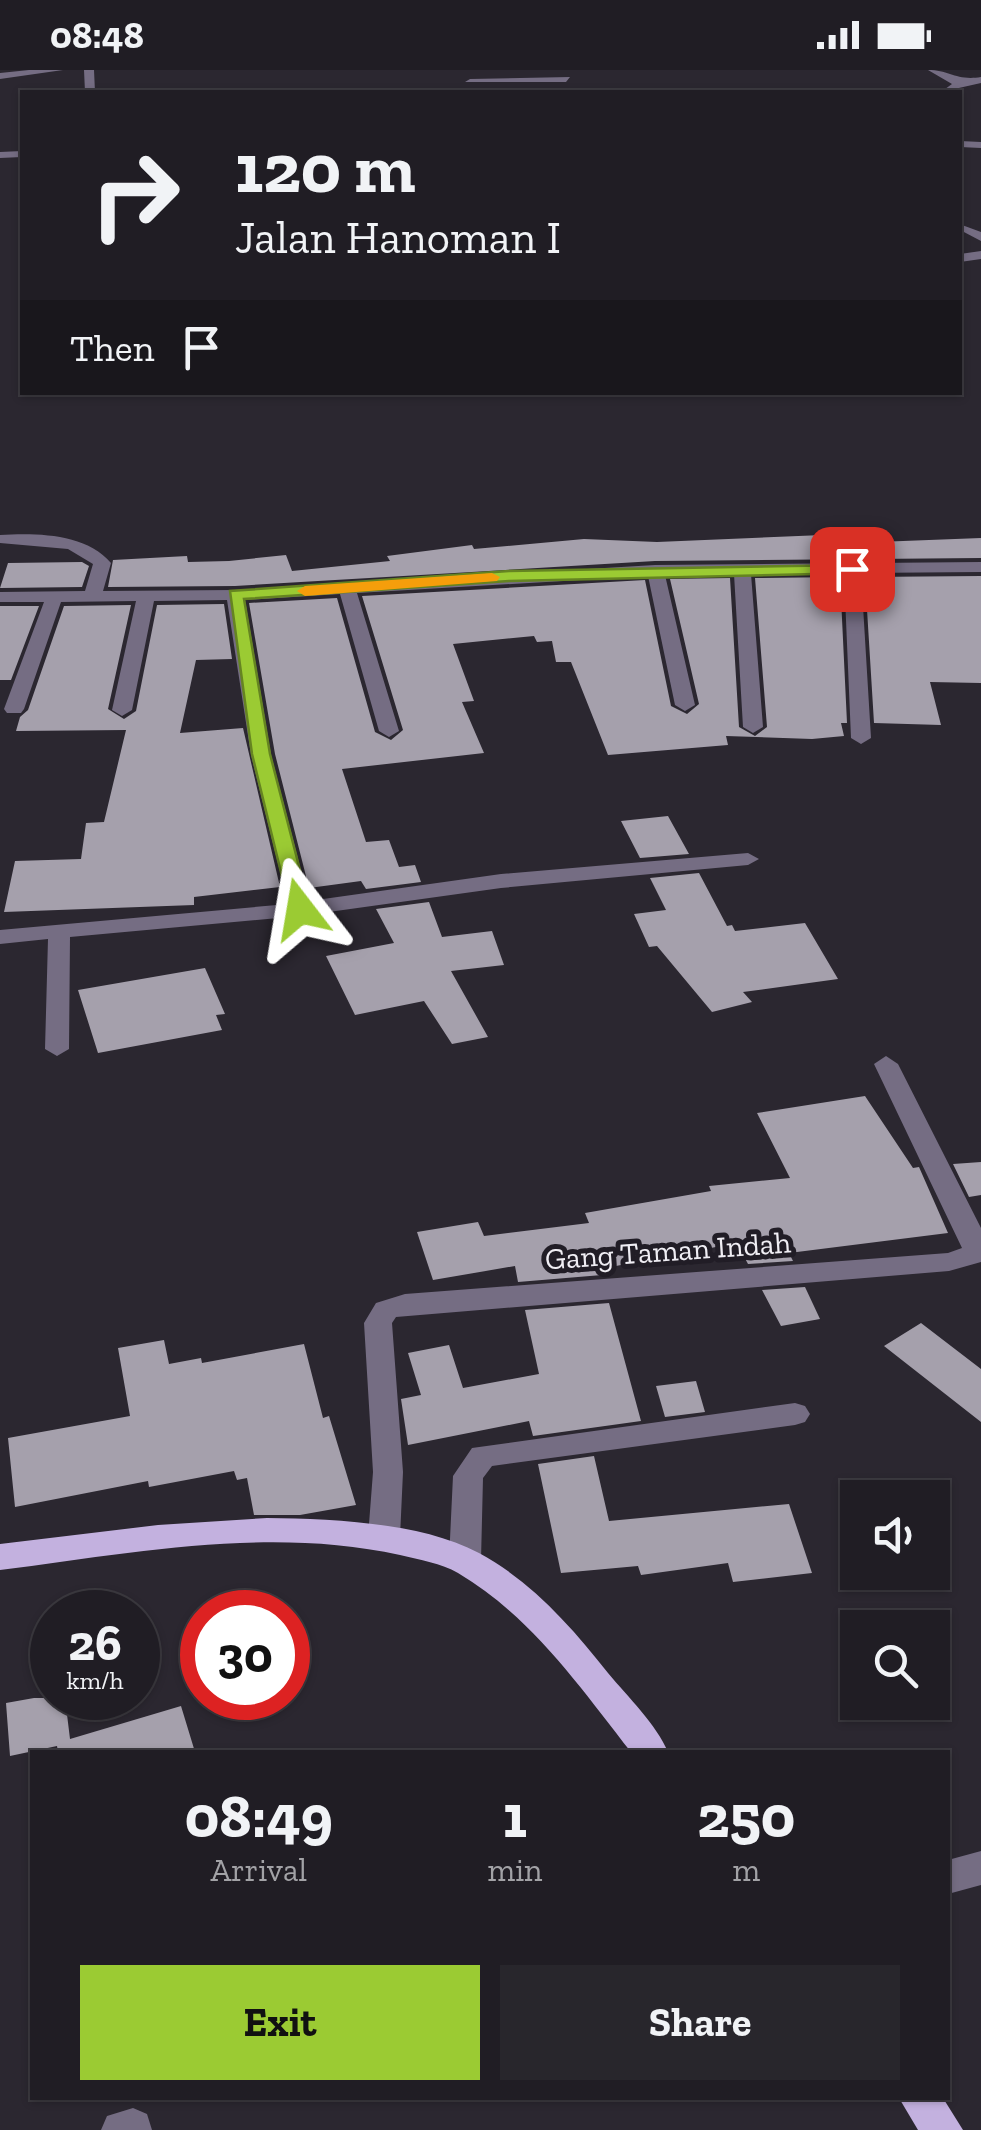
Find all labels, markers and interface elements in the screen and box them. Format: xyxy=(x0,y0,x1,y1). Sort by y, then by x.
text: 08:48 xyxy=(50,12,144,58)
text: 120 m xyxy=(235,126,416,210)
icon: right xyxy=(70,130,200,260)
text: Jalan Hanoman I xyxy=(235,211,561,265)
icon: arrive xyxy=(174,320,229,375)
text: Then xyxy=(70,325,154,371)
pin xyxy=(810,527,895,612)
icon: arrive xyxy=(825,542,880,597)
position arrow xyxy=(248,857,352,961)
street label: Gang Taman Indah xyxy=(544,1224,792,1278)
map controls xyxy=(840,1480,950,1720)
button: sound xyxy=(840,1480,950,1590)
speed limit sign: 30 xyxy=(180,1590,310,1720)
button: search xyxy=(840,1610,950,1720)
text: 26 xyxy=(68,1613,122,1673)
text: km/h xyxy=(66,1665,124,1695)
text: 08:49 xyxy=(185,1780,333,1852)
text: 1 xyxy=(503,1780,527,1852)
text: 250 xyxy=(697,1780,795,1852)
text: Arrival xyxy=(211,1851,307,1889)
text: min xyxy=(488,1851,542,1889)
text: m xyxy=(732,1851,760,1889)
button: Exit xyxy=(80,1965,480,2080)
button: Share xyxy=(500,1965,900,2080)

